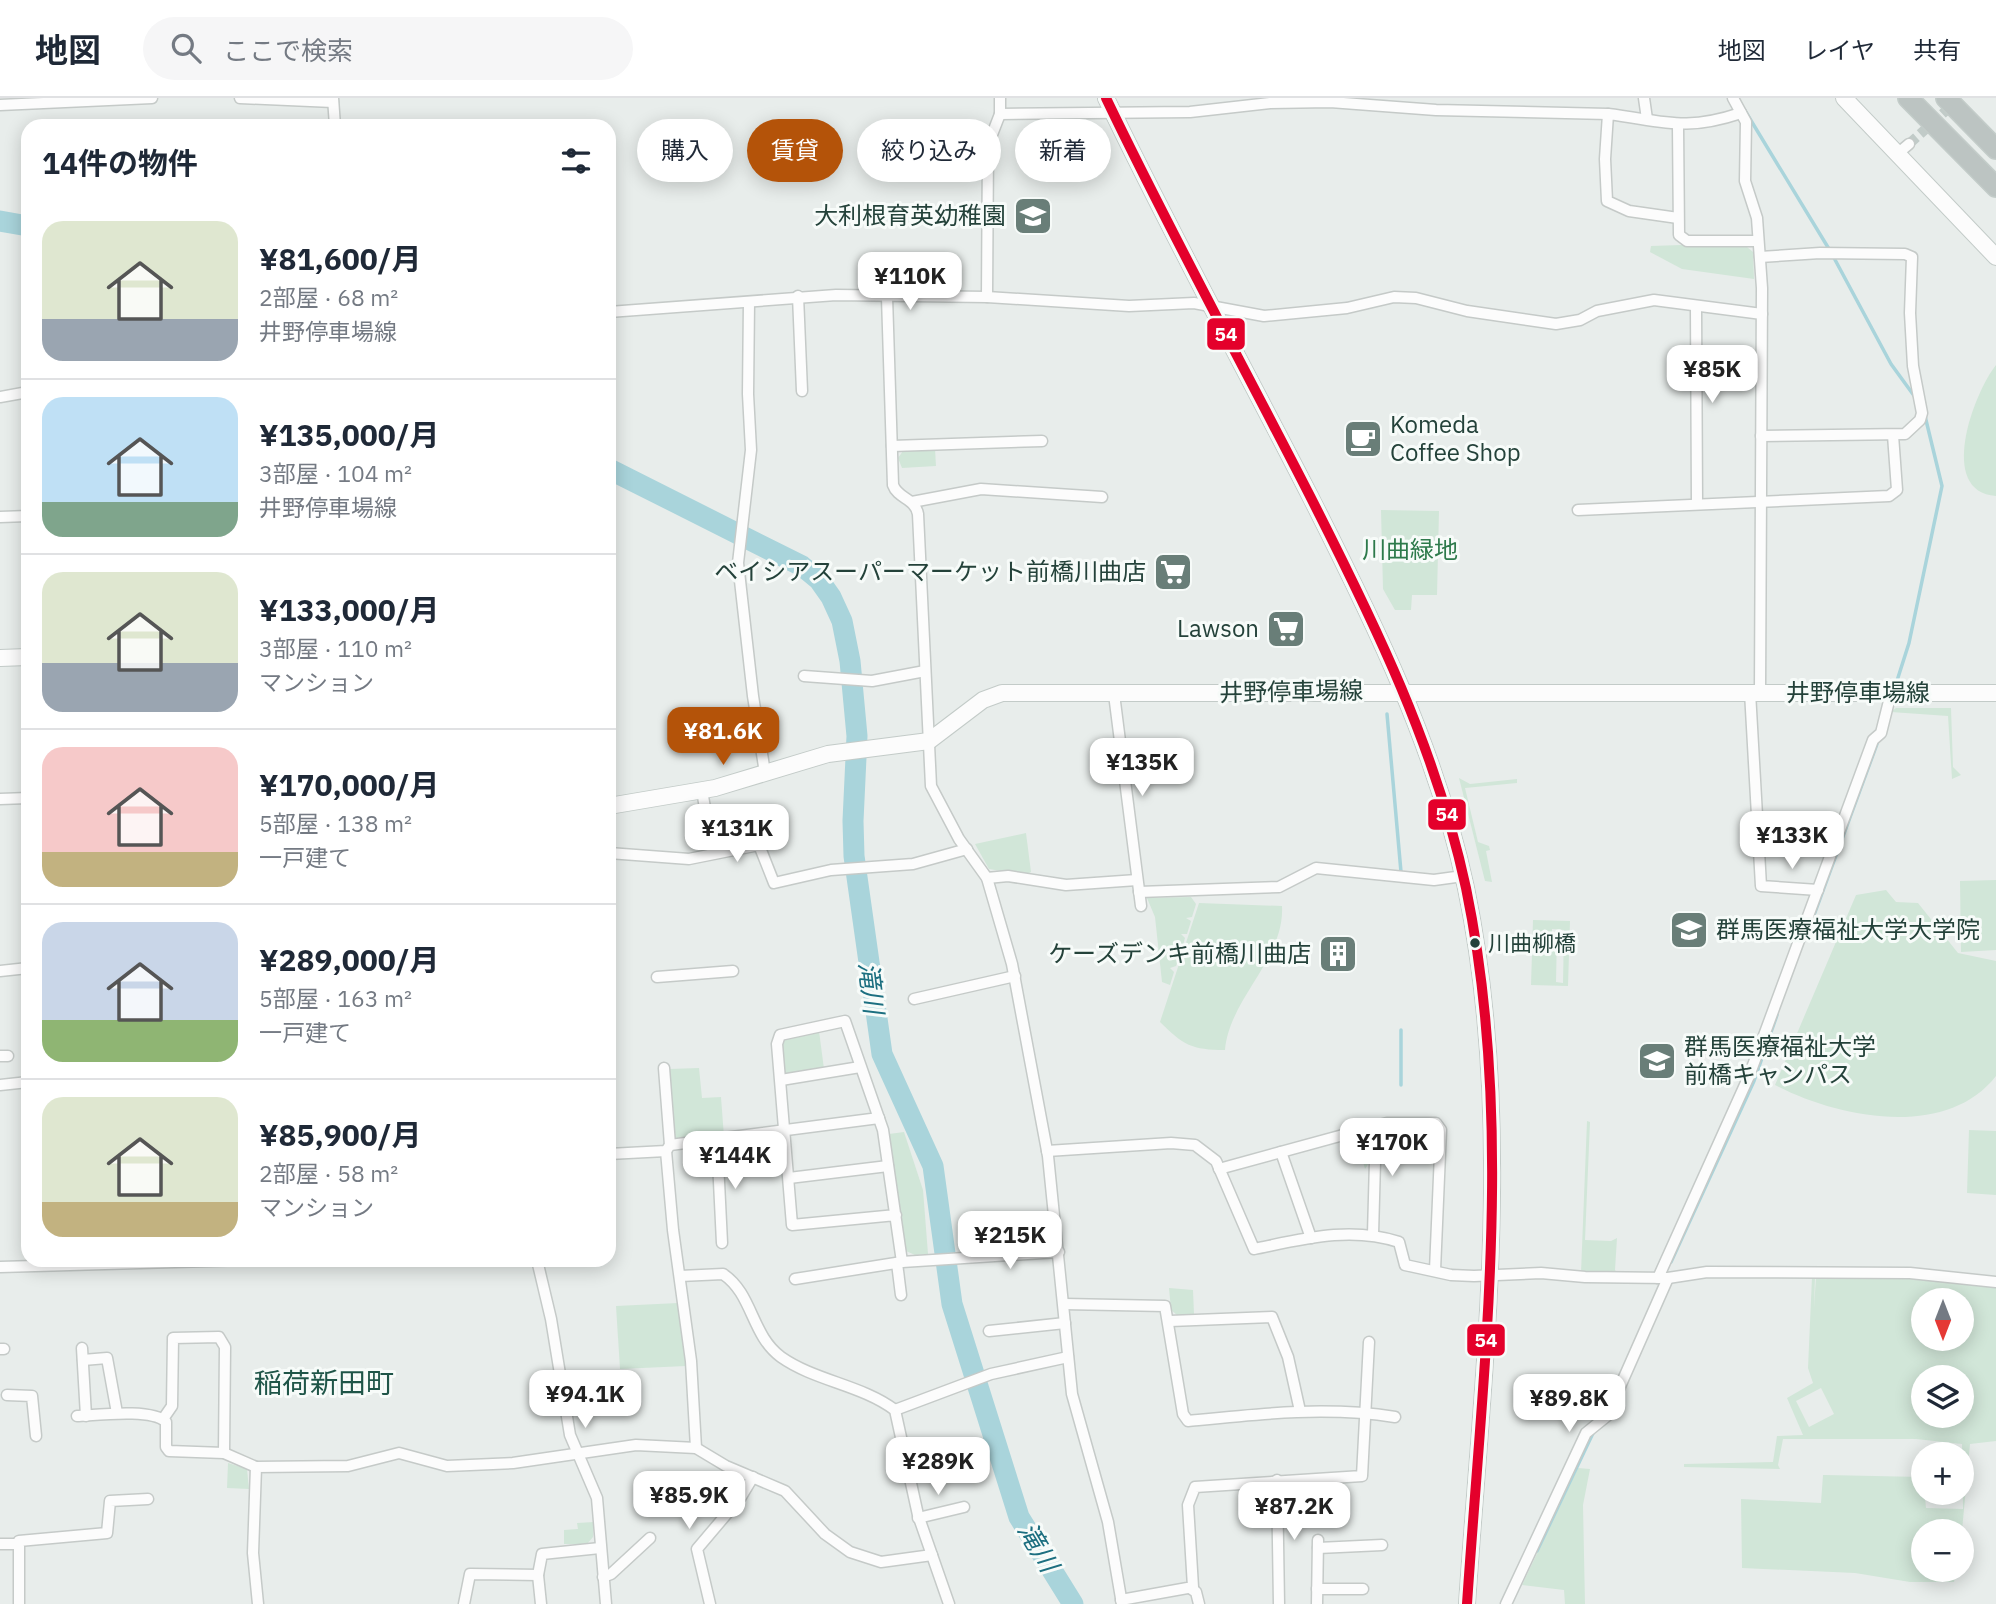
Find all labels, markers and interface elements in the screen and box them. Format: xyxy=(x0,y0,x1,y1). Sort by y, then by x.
search box xyxy=(143,17,633,80)
text: 地図 xyxy=(35,28,101,71)
icon: search xyxy=(167,29,205,67)
text: ここで検索 xyxy=(223,33,353,67)
text: 地図 xyxy=(1718,34,1766,66)
text: レイヤ xyxy=(1804,34,1875,66)
text: 共有 xyxy=(1913,34,1961,66)
chip: 購入 xyxy=(637,119,733,182)
chip: 賃貸 xyxy=(747,119,843,182)
chip: 絞り込み xyxy=(857,119,1001,182)
chip: 新着 xyxy=(1015,119,1111,182)
icon: filters xyxy=(557,142,595,180)
text: 14件の物件 xyxy=(42,143,198,182)
school or university icon: 大利根育英幼稚園 xyxy=(1012,195,1054,237)
place label: 大利根育英幼稚園 xyxy=(814,199,1006,231)
text: ¥81,600/月 xyxy=(259,239,422,278)
icon: home xyxy=(98,249,182,333)
pin: ¥110K xyxy=(861,252,959,312)
text: ¥110K xyxy=(874,260,946,290)
text: 2部屋 · 68 m² xyxy=(259,282,398,312)
text: 井野停車場線 xyxy=(259,316,397,346)
line badge: 54 xyxy=(1206,317,1246,351)
text: 54 xyxy=(1215,322,1237,346)
pin: ¥85K xyxy=(1671,345,1753,405)
text: ¥85K xyxy=(1683,353,1741,383)
place label: Komeda Coffee Shop xyxy=(1390,408,1521,468)
text: ¥135,000/月 xyxy=(259,415,440,454)
cafe icon: Komeda Coffee Shop xyxy=(1342,418,1384,460)
icon: home xyxy=(98,425,182,509)
text: 3部屋 · 104 m² xyxy=(259,458,412,488)
text: 井野停車場線 xyxy=(259,492,397,522)
park label: 川曲緑地 xyxy=(1362,533,1458,565)
supermarket icon: ベイシアスーパーマーケット前橋川曲店 xyxy=(1152,551,1194,593)
place label: ベイシアスーパーマーケット前橋川曲店 xyxy=(714,555,1146,587)
text: ¥133,000/月 xyxy=(259,590,440,629)
icon: home xyxy=(98,600,182,684)
supermarket icon: Lawson xyxy=(1265,608,1307,650)
place label: Lawson xyxy=(1177,612,1259,644)
text: 3部屋 · 110 m² xyxy=(259,633,412,663)
text: マンション xyxy=(259,667,374,697)
street label: 井野停車場線 xyxy=(1219,674,1363,708)
street label: 井野停車場線 xyxy=(1786,676,1930,708)
pin: ¥81.6K xyxy=(666,708,780,767)
text: ¥81.6K xyxy=(683,715,763,745)
pin: ¥135K xyxy=(1093,738,1191,798)
text: ¥135K xyxy=(1106,746,1178,776)
text: ¥170,000/月 xyxy=(259,765,440,804)
icon: home xyxy=(98,775,182,859)
line badge: 54 xyxy=(1427,798,1467,831)
text: 54 xyxy=(1436,802,1458,826)
pin: ¥131K xyxy=(688,804,786,864)
text: 5部屋 · 138 m² xyxy=(259,808,412,838)
text: ¥131K xyxy=(701,812,773,842)
pin: ¥133K xyxy=(1743,812,1841,871)
text: ¥133K xyxy=(1756,819,1828,849)
text: 一戸建て xyxy=(259,842,351,872)
school or university icon: 群馬医療福祉大学大学院 xyxy=(1668,909,1710,951)
place label: 群馬医療福祉大学大学院 xyxy=(1716,913,1980,945)
place label: 川曲柳橋 xyxy=(1488,928,1576,957)
building icon: ケーズデンキ前橋川曲店 xyxy=(1317,933,1359,975)
marker: 川曲柳橋 xyxy=(1468,936,1482,950)
place label: ケーズデンキ前橋川曲店 xyxy=(1048,937,1311,969)
text: ¥289,000/月 xyxy=(259,940,440,979)
icon: home xyxy=(98,950,182,1034)
water label: 滝川 xyxy=(852,960,892,1019)
text: 5部屋 · 163 m² xyxy=(259,983,412,1013)
text: 一戸建て xyxy=(259,1017,351,1047)
place label: 群馬医療福祉大学 前橋キャンパス xyxy=(1684,1030,1876,1090)
school or university icon: 群馬医療福祉大学 前橋キャンパス xyxy=(1636,1040,1678,1082)
text: ¥85,900/月 xyxy=(259,1115,422,1154)
pin: ¥170K xyxy=(1343,1118,1441,1178)
icon: home xyxy=(98,1125,182,1209)
text: ¥170K xyxy=(1356,1126,1428,1156)
pin: ¥144K xyxy=(686,1132,784,1191)
text: ¥144K xyxy=(699,1139,771,1169)
text: 2部屋 · 58 m² xyxy=(259,1158,398,1188)
text: マンション xyxy=(259,1192,374,1222)
pin: ¥215K xyxy=(961,1212,1059,1271)
text: ¥215K xyxy=(974,1219,1046,1249)
north arrow xyxy=(1911,1288,1974,1351)
map controls xyxy=(1911,1288,1974,1582)
line badge: 54 xyxy=(1466,1323,1506,1357)
text: 54 xyxy=(1475,1328,1497,1352)
district label: 稲荷新田町 xyxy=(254,1364,394,1401)
button: layers xyxy=(1911,1365,1974,1428)
pin: ¥94.1K xyxy=(528,1370,642,1430)
pin: ¥89.8K xyxy=(1512,1374,1626,1434)
text: ¥94.1K xyxy=(545,1378,625,1408)
text: ¥89.8K xyxy=(1529,1382,1609,1412)
pin: ¥289K xyxy=(889,1438,987,1497)
button: + xyxy=(1911,1442,1974,1505)
text: ¥289K xyxy=(902,1445,974,1475)
pin: ¥85.9K xyxy=(632,1472,746,1531)
text: ¥85.9K xyxy=(649,1479,729,1509)
pin: ¥87.2K xyxy=(1237,1482,1351,1542)
text: ¥87.2K xyxy=(1254,1490,1334,1520)
water label: 滝川 xyxy=(1011,1515,1068,1580)
button: − xyxy=(1911,1519,1974,1582)

